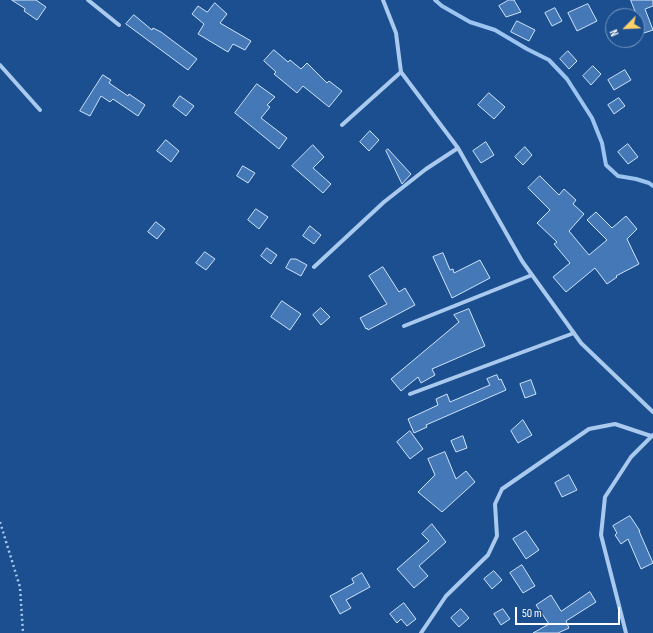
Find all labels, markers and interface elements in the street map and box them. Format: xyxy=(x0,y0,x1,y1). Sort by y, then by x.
north arrow xyxy=(605,8,645,48)
text: N xyxy=(607,27,622,38)
scale bar xyxy=(517,599,622,625)
text: 50 m xyxy=(522,606,542,621)

